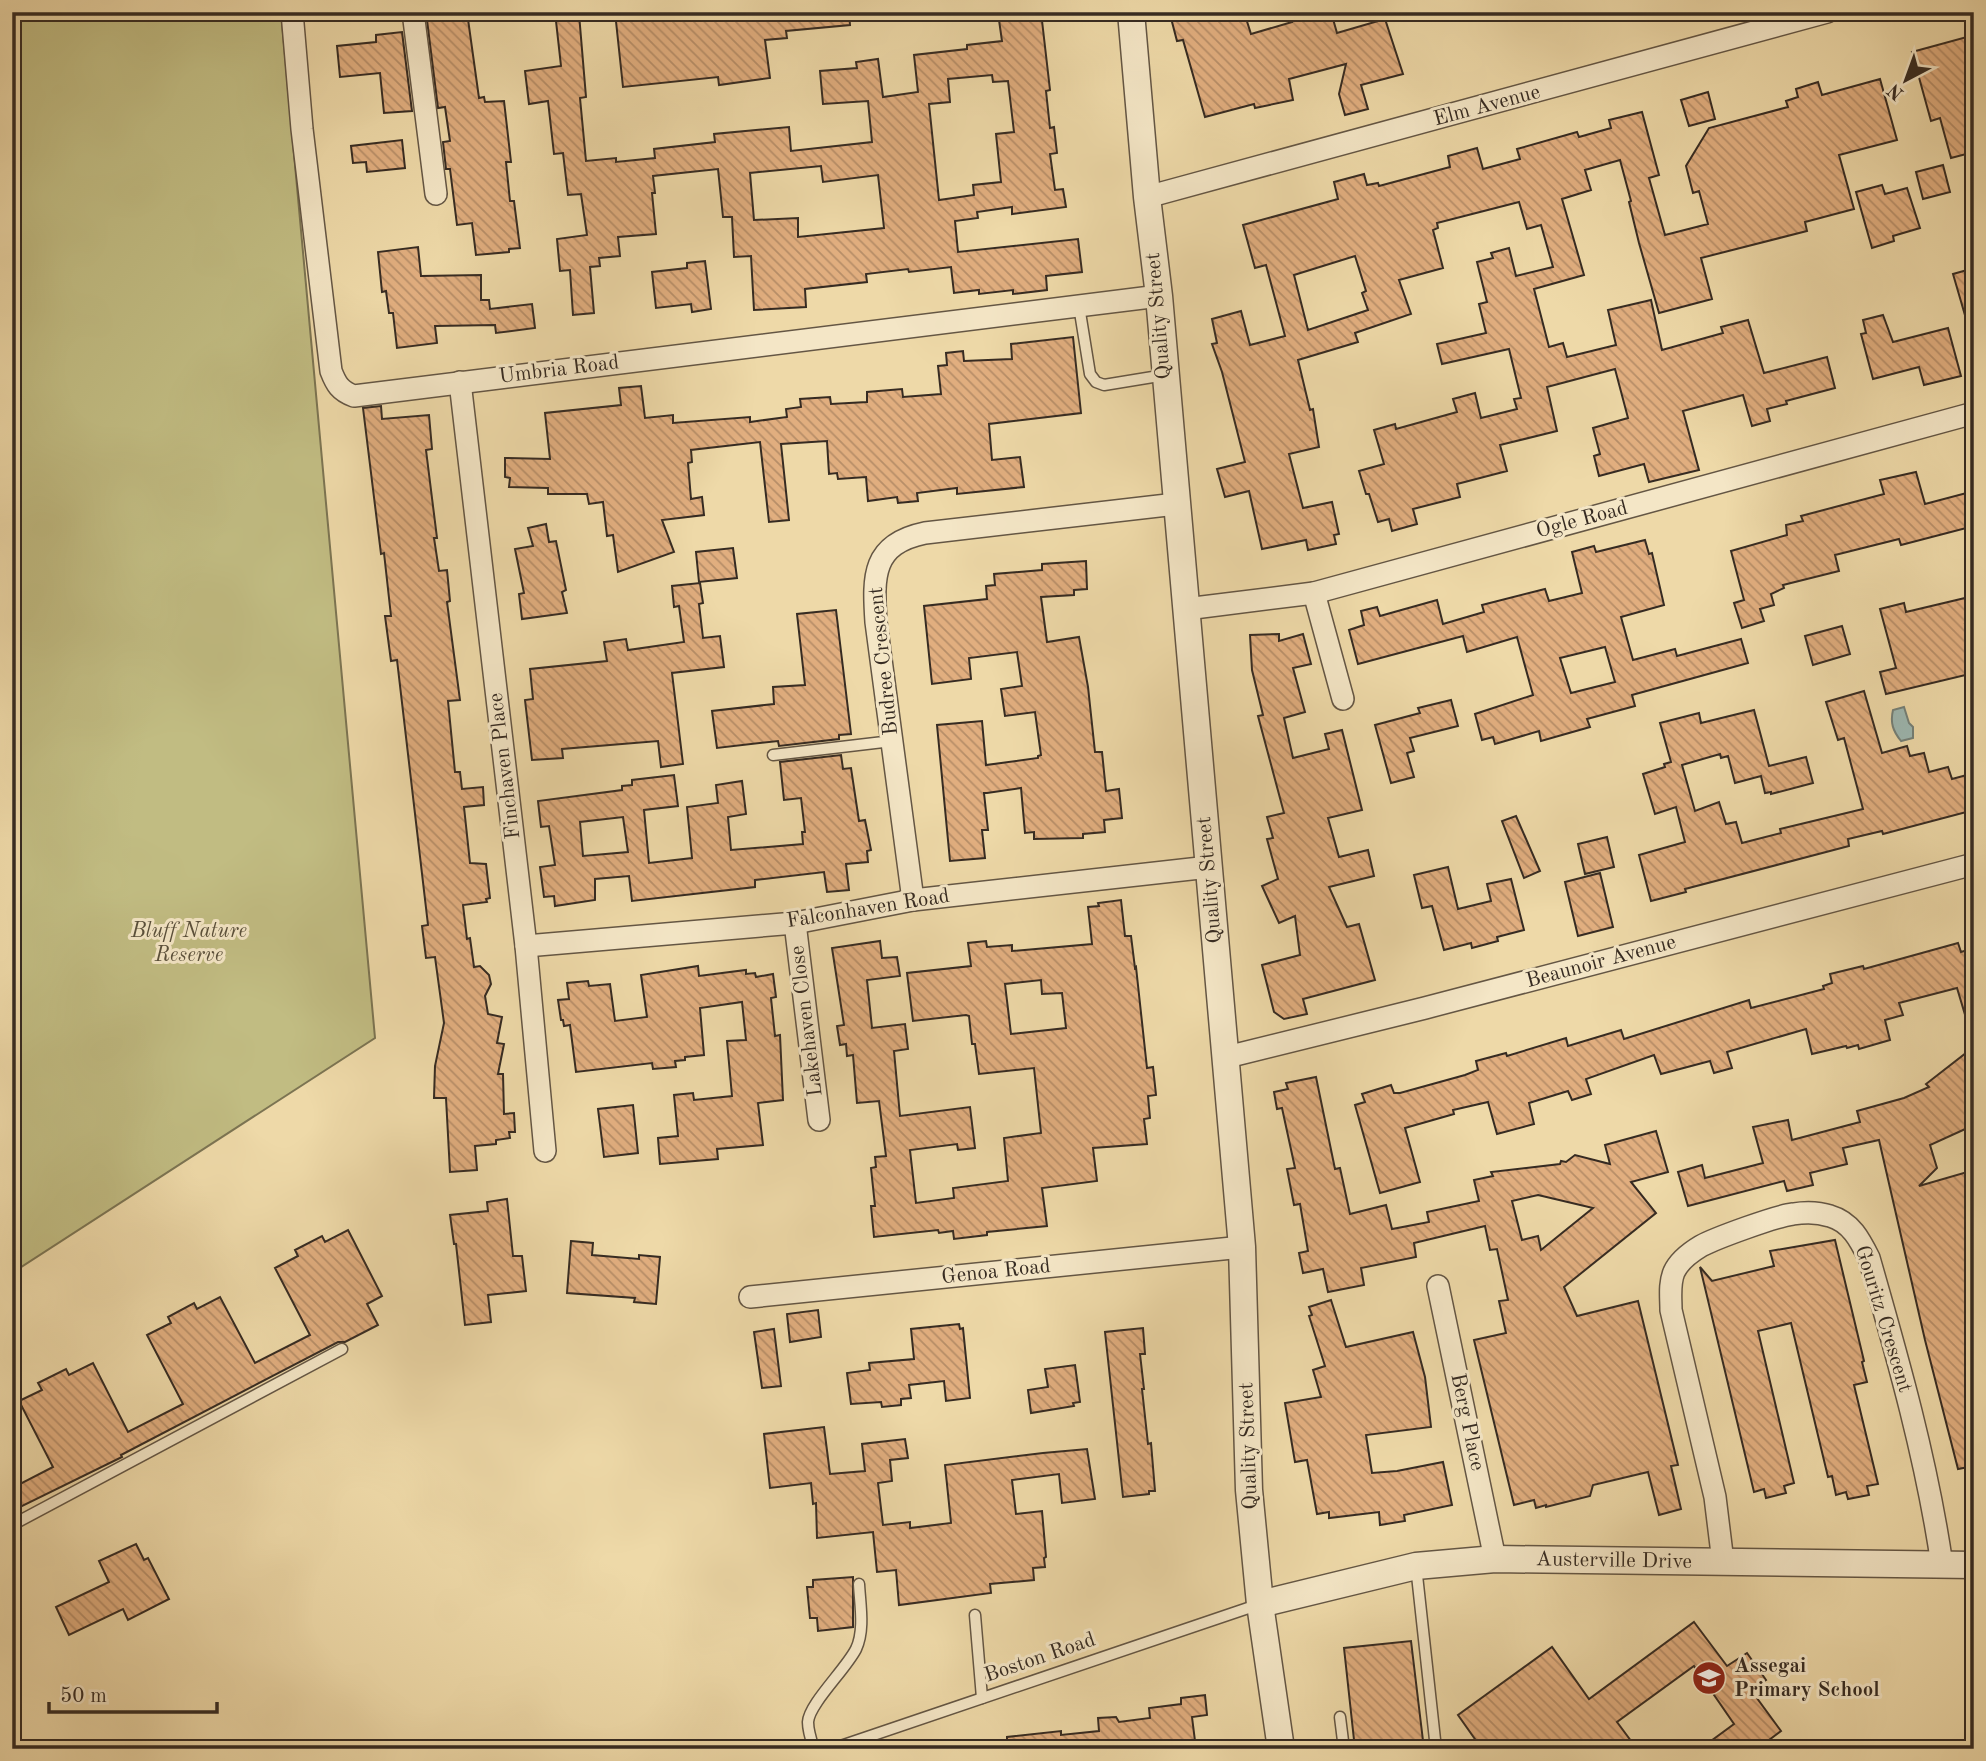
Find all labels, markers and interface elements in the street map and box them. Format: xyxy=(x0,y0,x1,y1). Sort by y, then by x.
north arrow xyxy=(1870,46,1940,116)
text: N xyxy=(1884,79,1908,103)
street label: Elm Avenue xyxy=(1431,82,1543,130)
street label: Quality Street xyxy=(1143,252,1175,380)
street label: Umbria Road xyxy=(498,352,620,388)
street label: Ogle Road xyxy=(1534,498,1630,542)
street label: Budree Crescent xyxy=(866,586,902,736)
street label: Finchaven Place xyxy=(486,691,524,841)
street label: Quality Street xyxy=(1194,816,1226,944)
street label: Falconhaven Road xyxy=(785,886,951,932)
park label: Bluff Nature Reserve xyxy=(130,921,247,966)
street label: Beaunoir Avenue xyxy=(1524,932,1678,992)
street label: Lakehaven Close xyxy=(787,944,827,1098)
street label: Gouritz Crescent xyxy=(1851,1243,1915,1395)
street label: Genoa Road xyxy=(940,1256,1052,1288)
street label: Berg Place xyxy=(1446,1371,1488,1473)
street label: Quality Street xyxy=(1236,1382,1262,1510)
street label: Austerville Drive xyxy=(1536,1549,1692,1573)
street label: Boston Road xyxy=(982,1629,1098,1687)
place label: Assegai Primary School xyxy=(1734,1656,1880,1701)
school or university icon: Assegai Primary School xyxy=(1690,1659,1728,1697)
scale bar xyxy=(49,1670,217,1714)
text: 50 m xyxy=(60,1686,107,1707)

